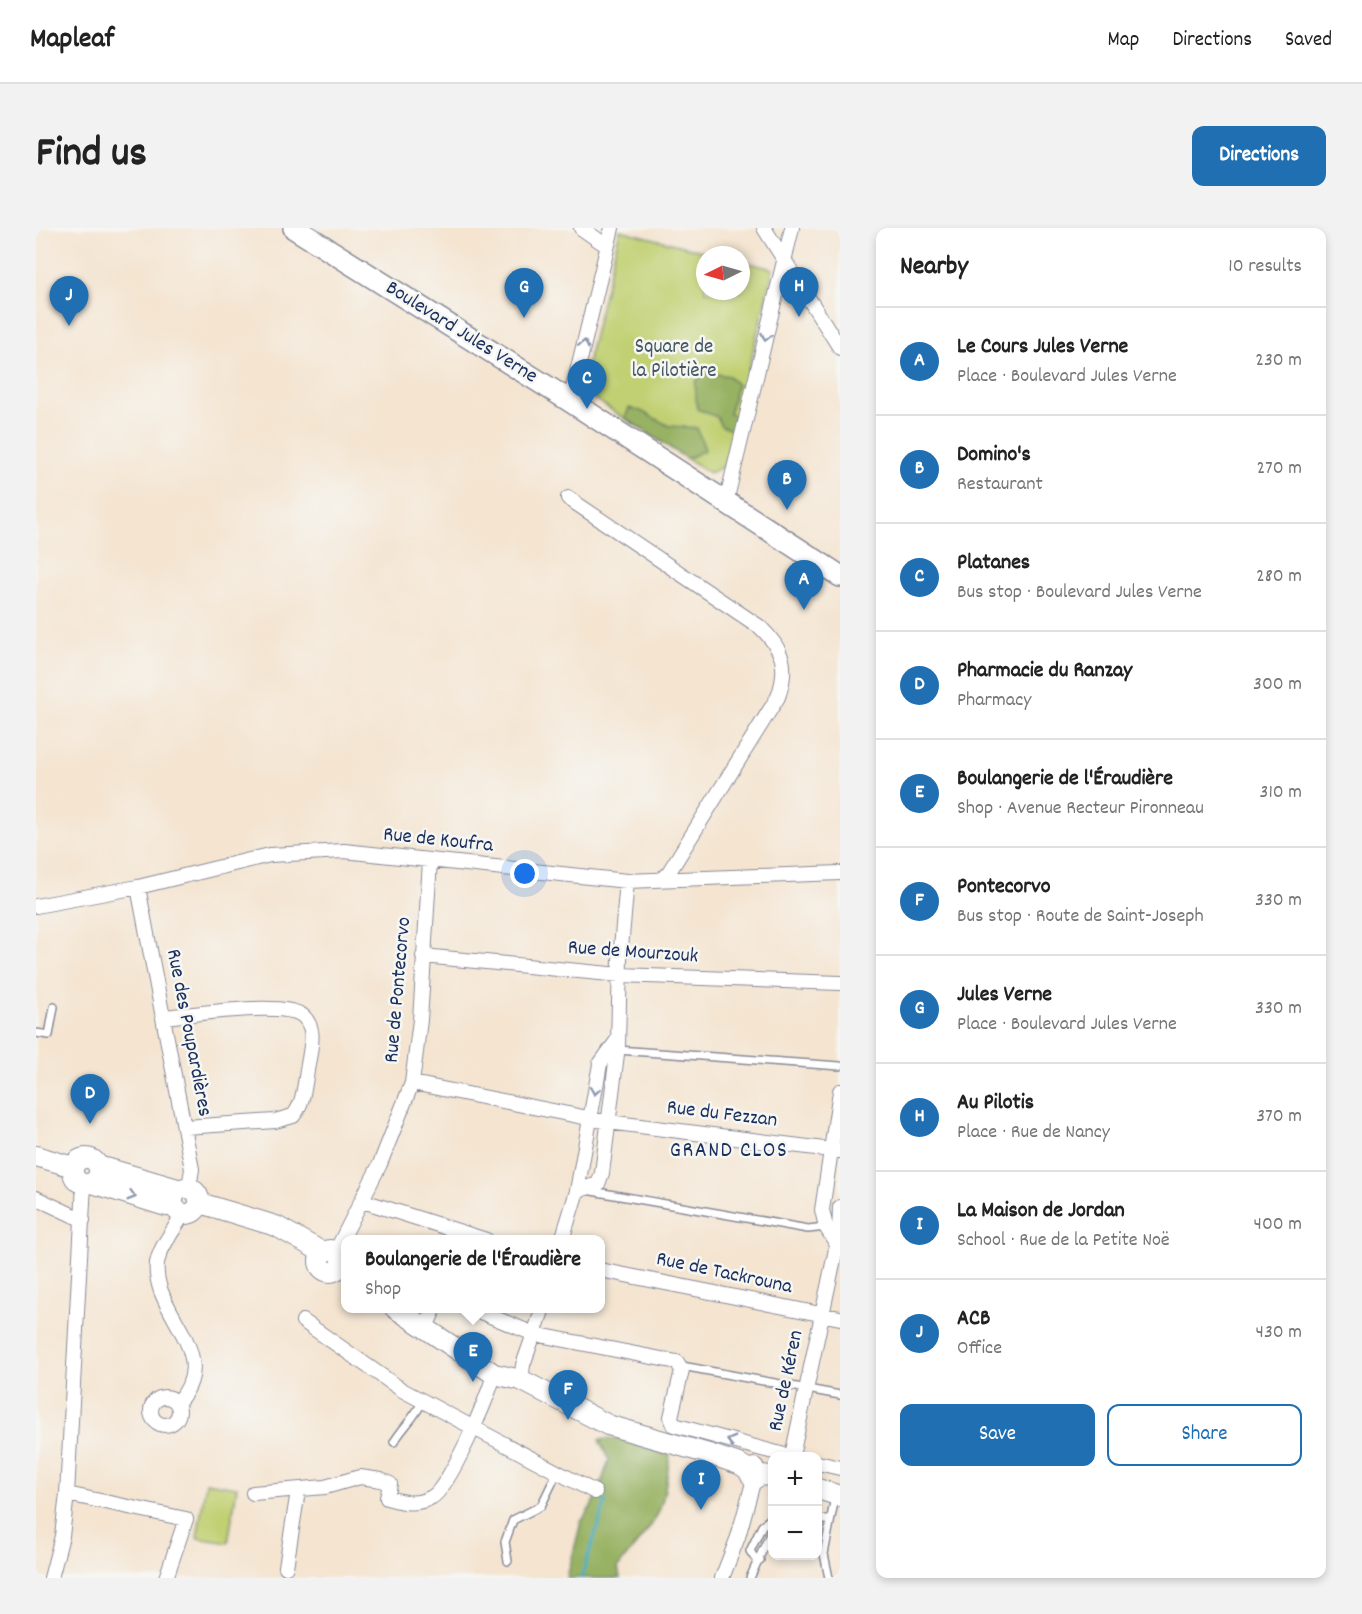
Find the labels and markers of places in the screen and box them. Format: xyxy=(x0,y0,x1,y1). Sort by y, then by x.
pin: G xyxy=(504,268,544,318)
pin: H xyxy=(780,268,819,317)
pin: J xyxy=(50,276,88,326)
pin: C xyxy=(568,360,606,409)
pin: B xyxy=(768,460,807,510)
pin: A xyxy=(784,560,824,610)
pin: D xyxy=(70,1074,110,1124)
pin: E xyxy=(454,1332,492,1382)
pin: F xyxy=(548,1370,588,1420)
pin: I xyxy=(682,1460,720,1510)

